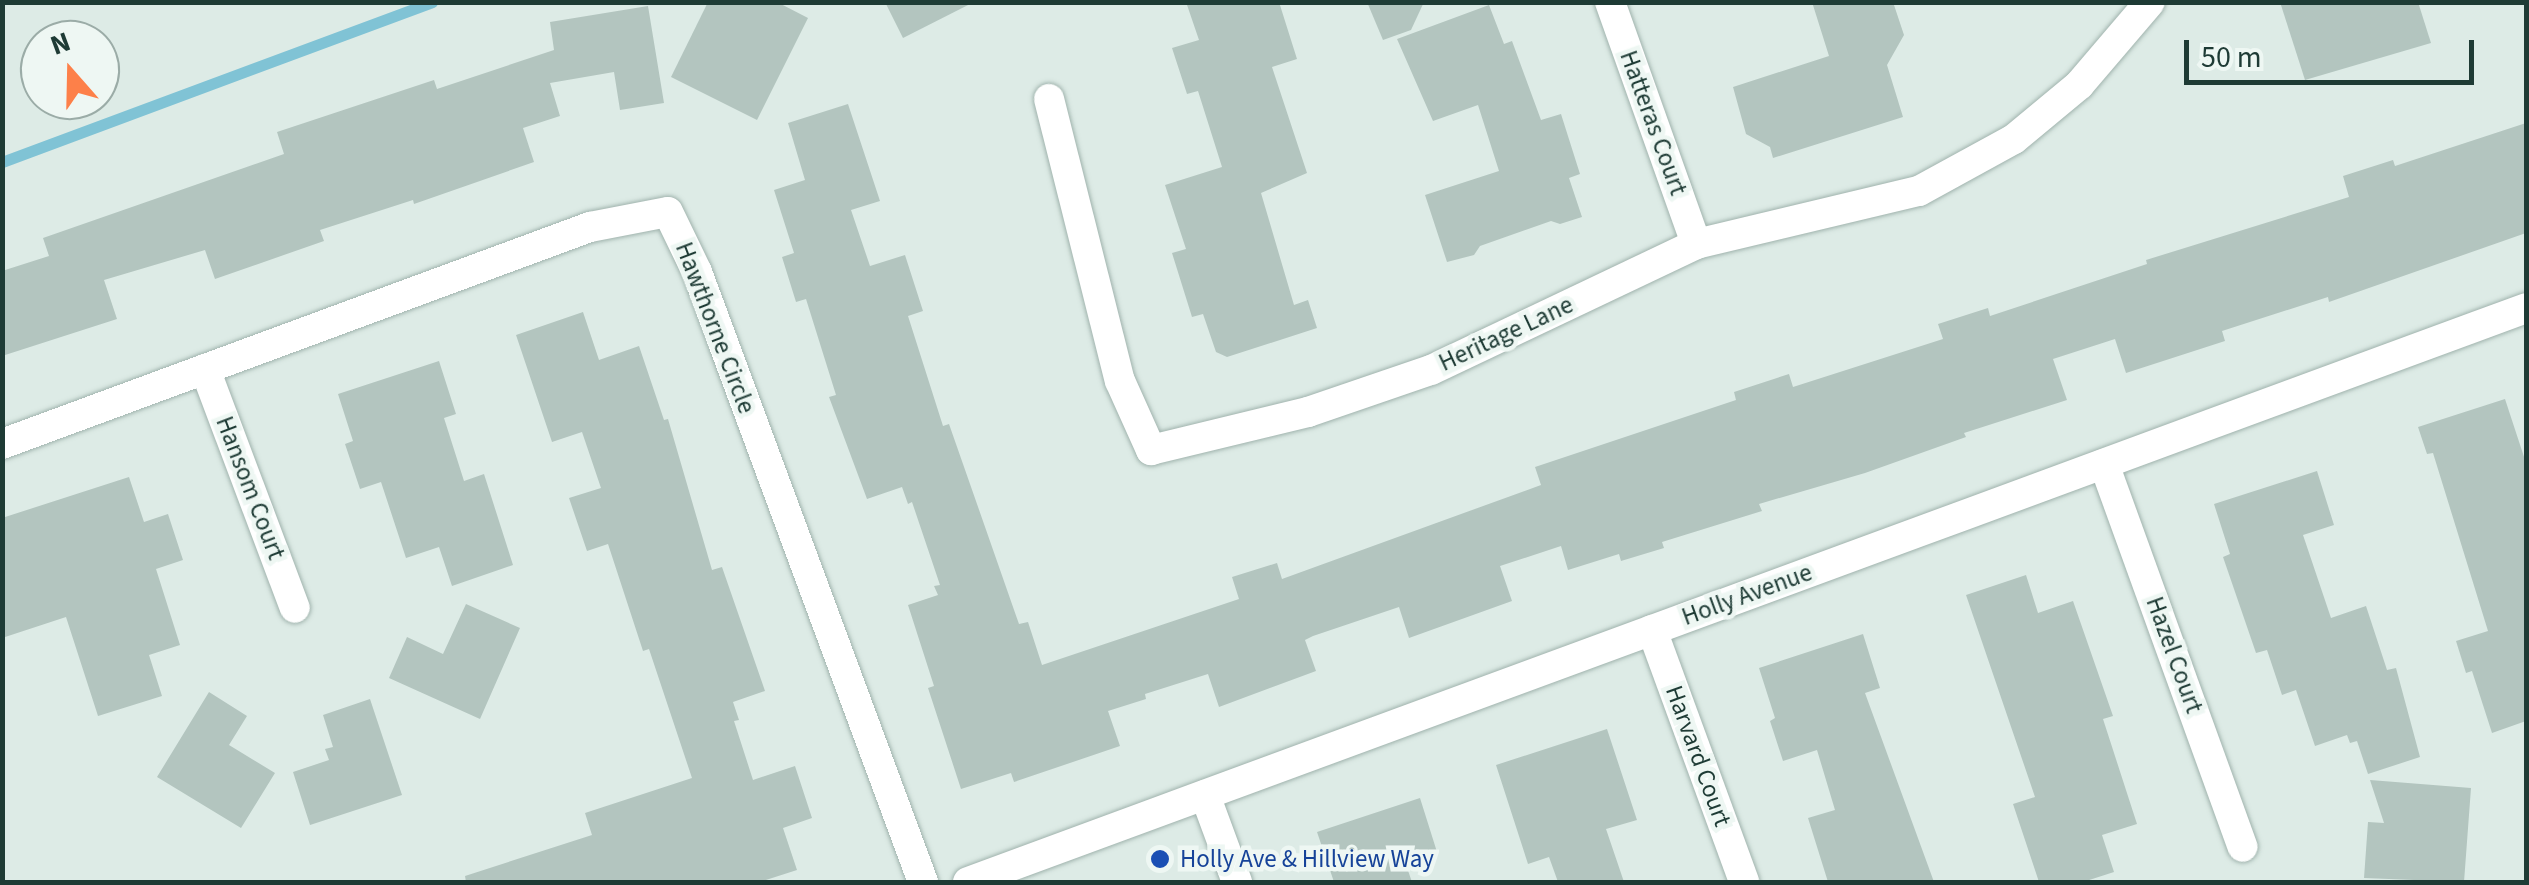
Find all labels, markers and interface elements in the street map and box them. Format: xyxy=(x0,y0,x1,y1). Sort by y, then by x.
north arrow xyxy=(20,20,120,120)
scale bar xyxy=(2189,20,2479,82)
text: N xyxy=(45,22,76,66)
text: 50 m xyxy=(2201,36,2262,79)
street label: Hatteras Court xyxy=(1613,47,1693,199)
street label: Hawthorne Circle xyxy=(669,238,761,418)
street label: Heritage Lane xyxy=(1434,290,1578,378)
street label: Hansom Court xyxy=(209,412,291,564)
street label: Holly Avenue xyxy=(1678,558,1816,632)
street label: Hazel Court xyxy=(2139,593,2209,717)
street label: Harvard Court xyxy=(1659,681,1737,831)
place label: Holly Ave & Hillview Way xyxy=(1180,844,1434,874)
marker: Holly Ave & Hillview Way xyxy=(1149,848,1171,870)

